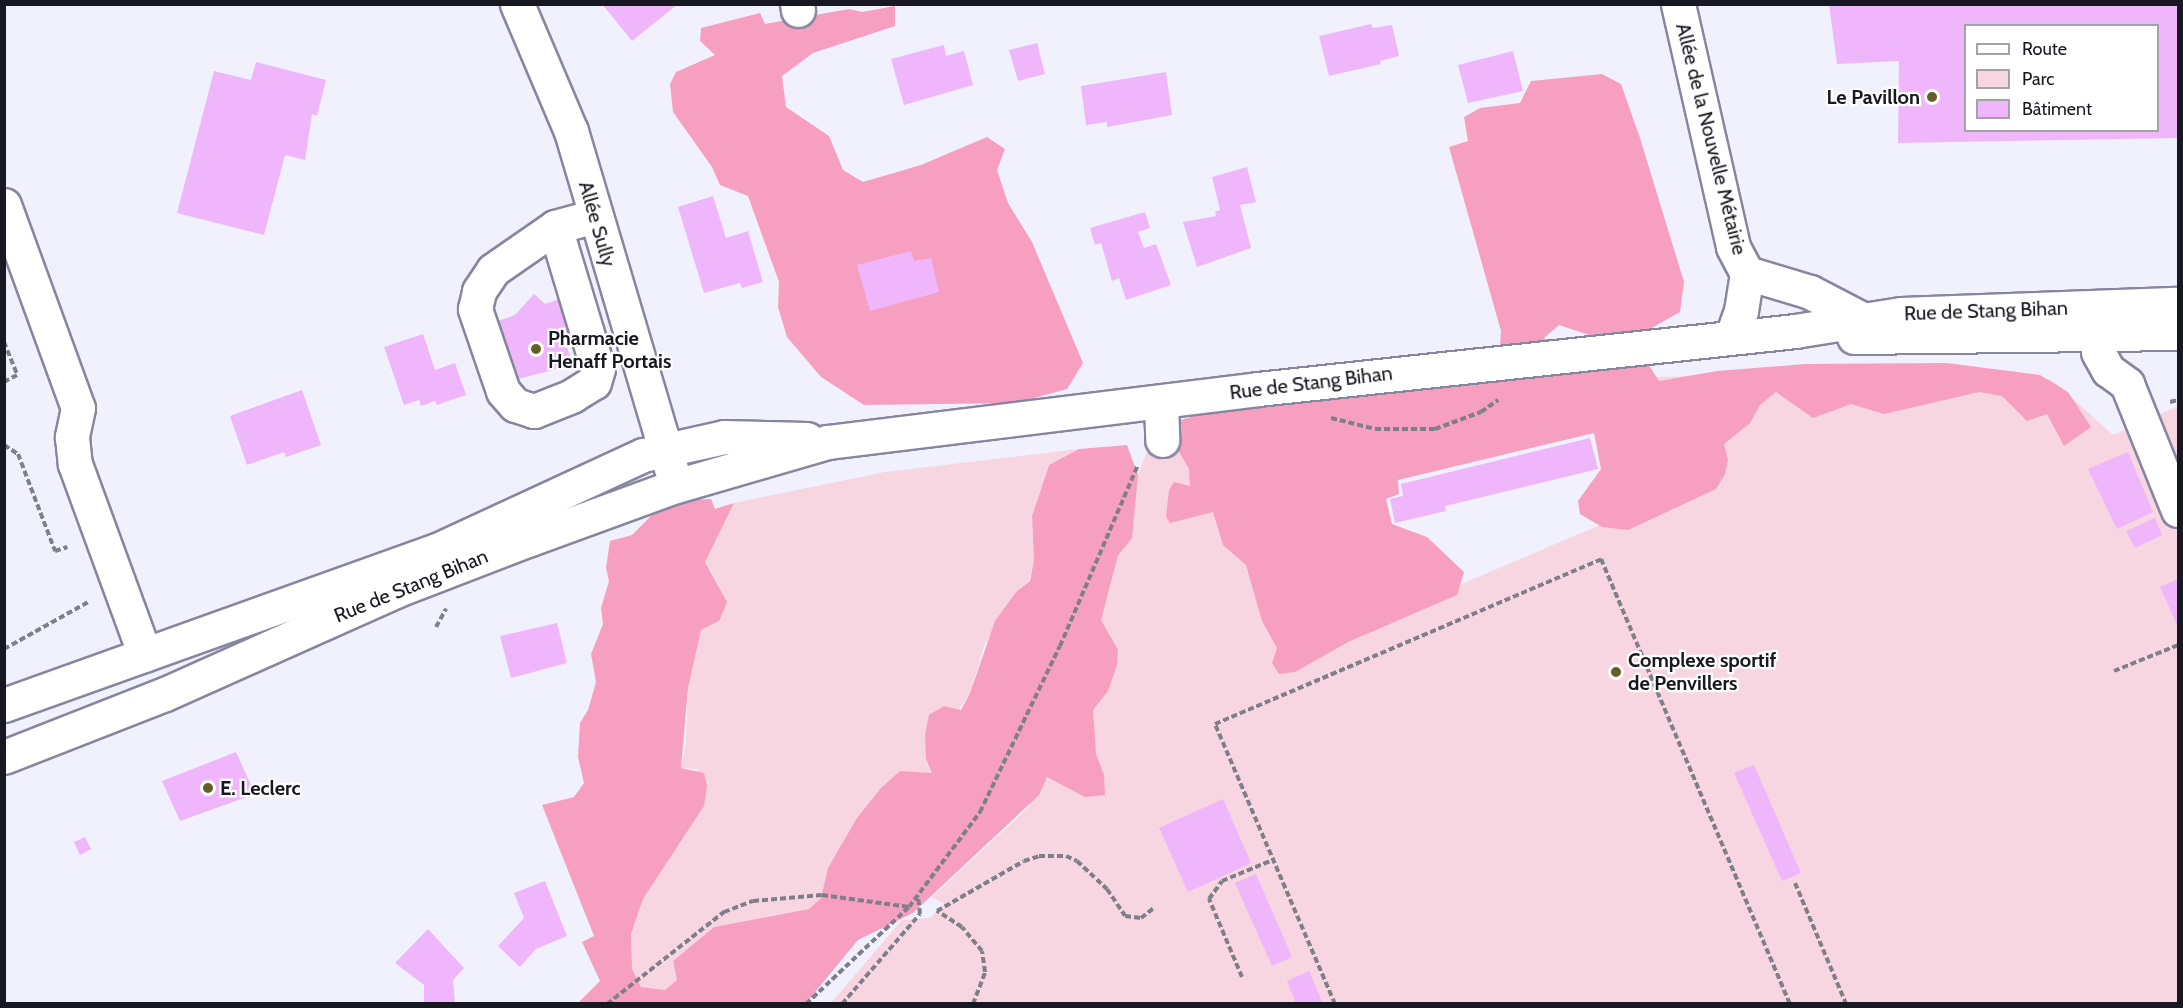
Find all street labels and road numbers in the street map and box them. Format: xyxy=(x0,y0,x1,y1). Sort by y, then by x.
street label: Allée de la Nouvelle Métairie xyxy=(1671,21,1751,257)
street label: Allée Sully xyxy=(573,178,621,270)
street label: Rue de Stang Bihan xyxy=(1904,296,2068,326)
street label: Rue de Stang Bihan xyxy=(1228,361,1394,405)
street label: Rue de Stang Bihan xyxy=(331,544,491,628)

